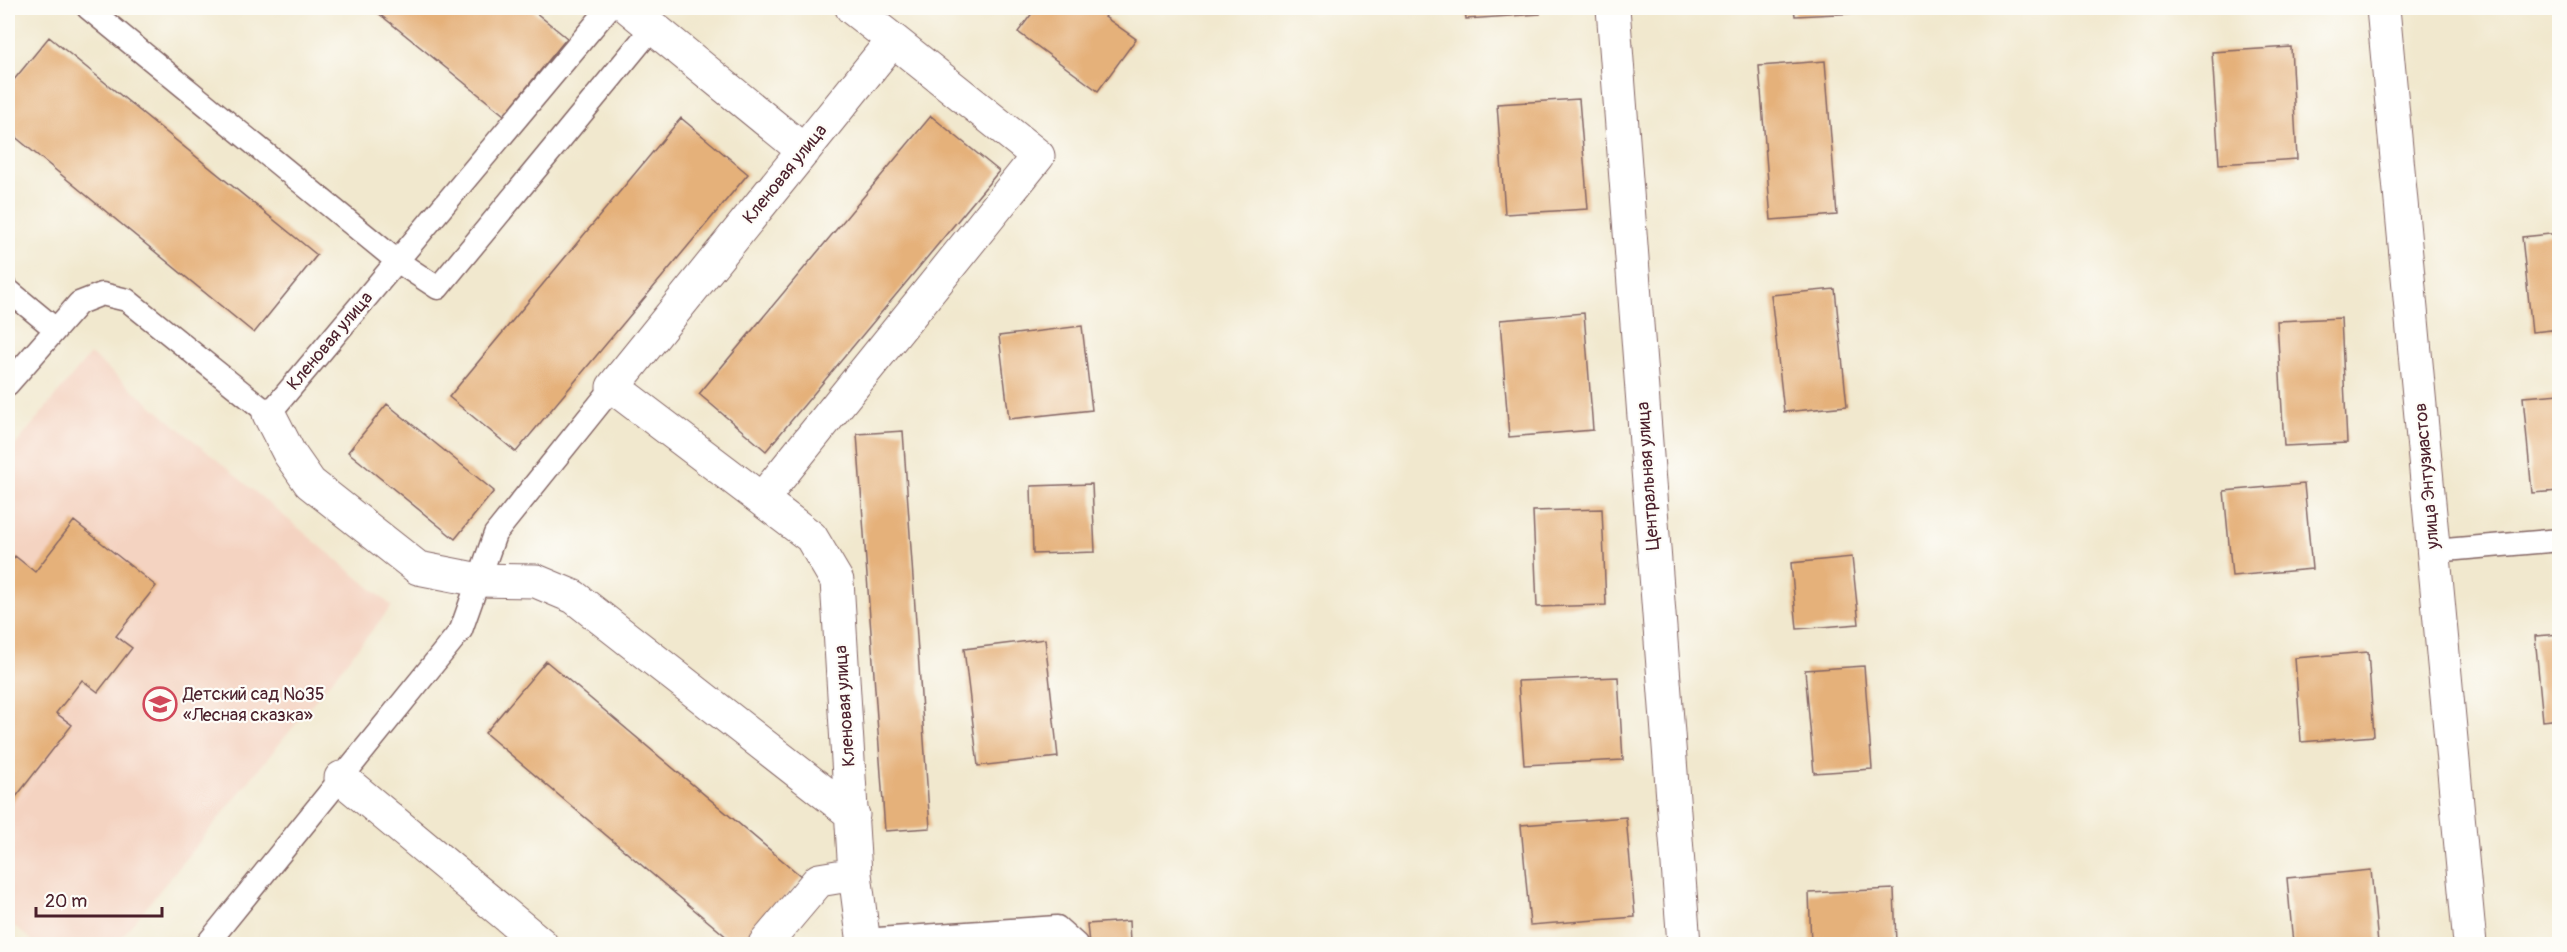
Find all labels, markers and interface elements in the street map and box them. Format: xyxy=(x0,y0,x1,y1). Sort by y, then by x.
street label: Кленовая улица xyxy=(738,119,832,229)
street label: Кленовая улица xyxy=(282,287,378,395)
street label: Центральная улица xyxy=(1631,401,1665,551)
street label: улица Энтузиастов xyxy=(2409,402,2445,551)
street label: Кленовая улица xyxy=(829,644,861,768)
place label: Детский сад №35 «Лесная сказка» xyxy=(182,683,325,727)
school or university icon: Детский сад №35 «Лесная сказка» xyxy=(142,686,178,722)
scale bar xyxy=(36,880,162,918)
text: 20 m xyxy=(45,890,87,913)

